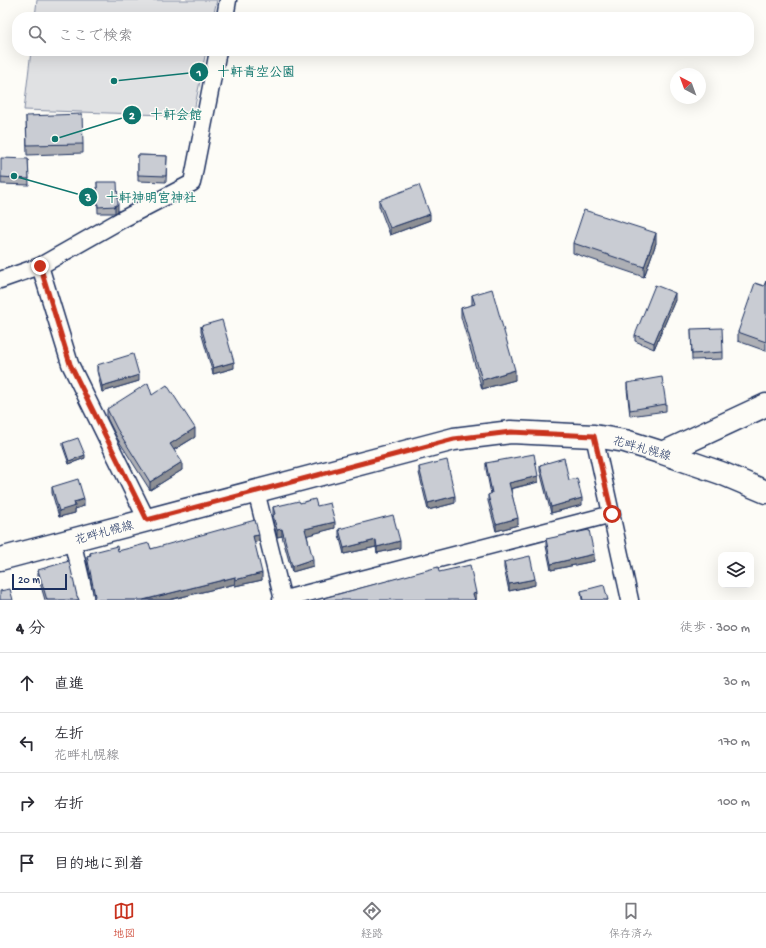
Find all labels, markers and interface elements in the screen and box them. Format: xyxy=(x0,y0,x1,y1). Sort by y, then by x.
search box xyxy=(12,12,754,56)
icon: search xyxy=(26,23,48,45)
text: ここで検索 xyxy=(58,28,133,46)
callout: 十軒青空公園 xyxy=(189,59,303,84)
text: 十軒青空公園 xyxy=(217,65,295,81)
text: 1 xyxy=(196,67,202,81)
north arrow xyxy=(670,68,706,104)
callout: 十軒会館 xyxy=(122,102,210,127)
text: 十軒会館 xyxy=(150,108,202,124)
text: 2 xyxy=(129,110,135,124)
callout: 十軒神明宮神社 xyxy=(78,185,205,210)
text: 十軒神明宮神社 xyxy=(105,191,197,207)
text: 3 xyxy=(84,192,91,206)
route end xyxy=(31,257,49,275)
street label: 花畔札幌線 xyxy=(611,434,672,465)
route start xyxy=(603,505,621,523)
street label: 花畔札幌線 xyxy=(73,518,135,548)
map controls xyxy=(718,552,754,588)
button: layers xyxy=(718,552,754,588)
scale bar xyxy=(12,572,67,591)
text: 20 m xyxy=(18,575,40,587)
text: 4 分 xyxy=(16,620,45,640)
text: 徒歩 · 300 m xyxy=(680,621,750,636)
icon: ahead xyxy=(16,672,38,694)
text: 30 m xyxy=(724,675,750,690)
text: 直進 xyxy=(54,676,84,694)
text: 左折 xyxy=(54,726,84,744)
icon: left xyxy=(16,732,38,754)
text: 170 m xyxy=(718,735,750,750)
text: 花畔札幌線 xyxy=(54,749,119,764)
icon: right xyxy=(16,792,38,814)
text: 100 m xyxy=(718,795,750,810)
text: 右折 xyxy=(54,796,84,814)
icon: arrive xyxy=(16,852,38,874)
text: 目的地に到着 xyxy=(54,856,144,874)
tab: 地図 xyxy=(113,900,135,941)
tab: 経路 xyxy=(361,900,383,941)
tab: 保存済み xyxy=(609,900,653,941)

